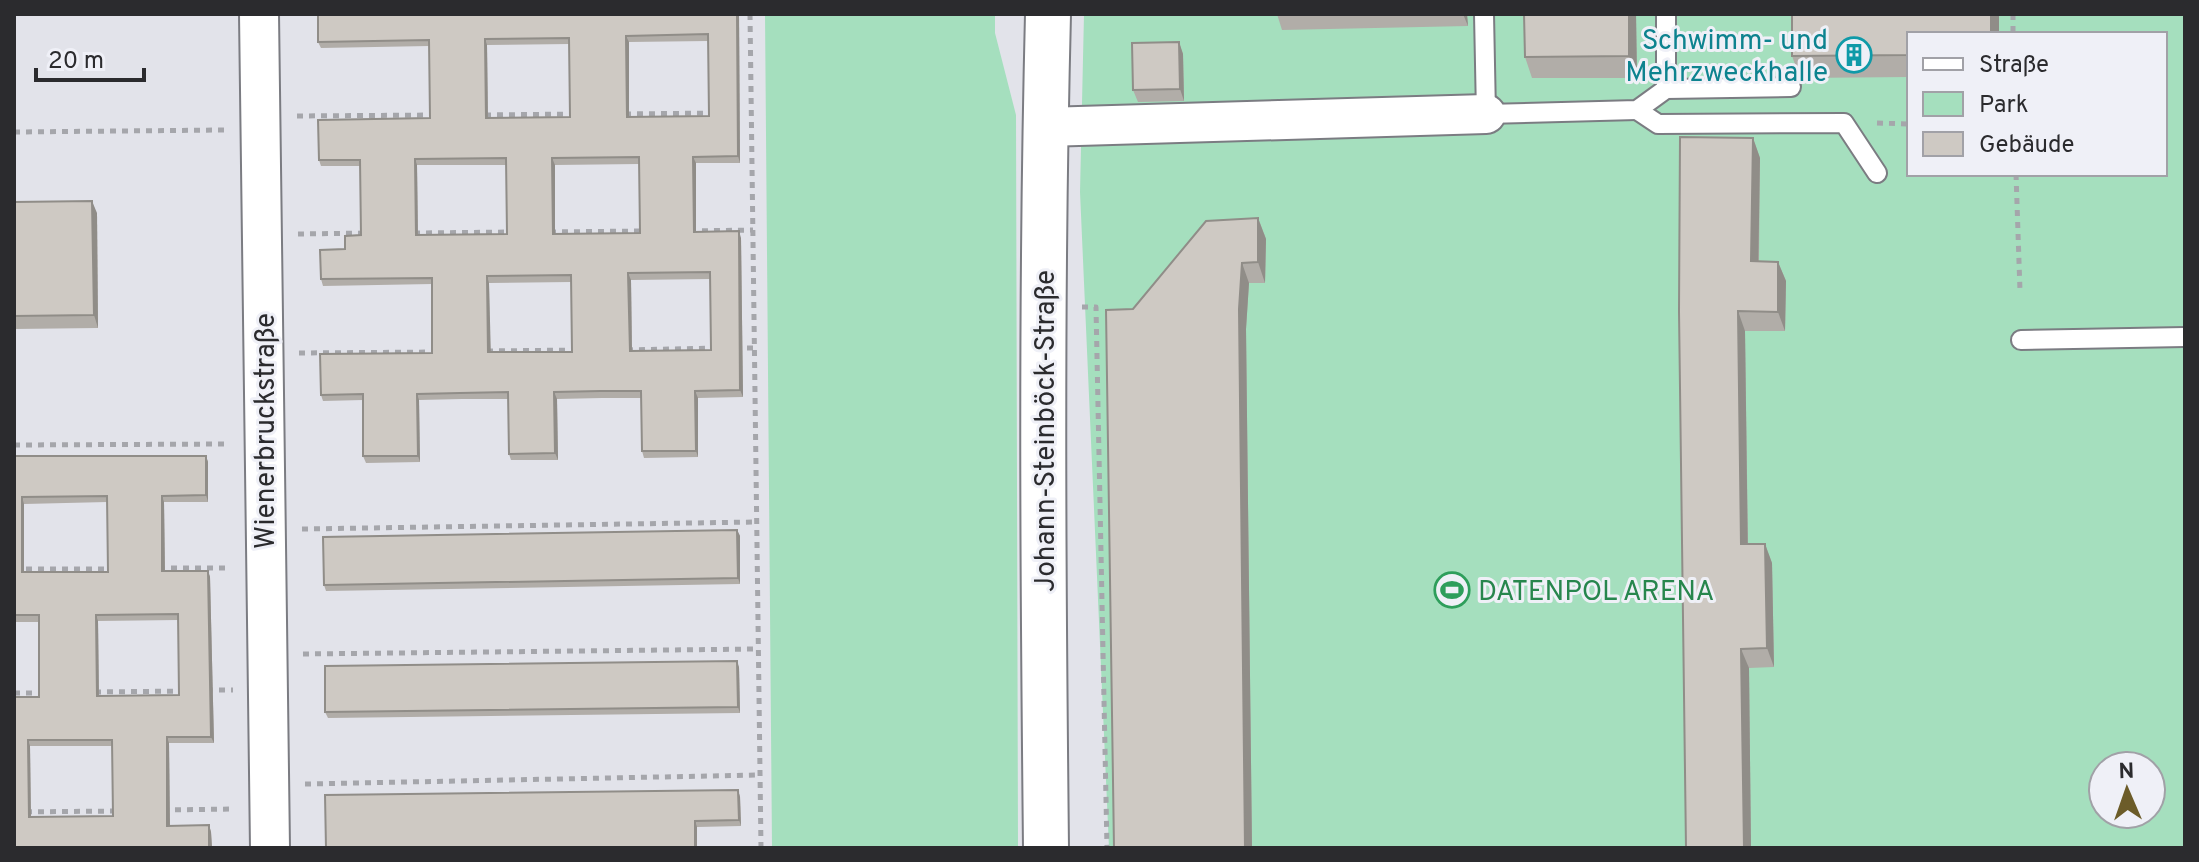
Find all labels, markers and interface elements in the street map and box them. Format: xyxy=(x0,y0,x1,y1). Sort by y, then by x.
place label: Schwimm- und Mehrzweckhalle xyxy=(1625,24,1828,92)
scale bar xyxy=(36,32,144,82)
legend xyxy=(1907,32,2167,176)
building icon: Schwimm- und Mehrzweckhalle xyxy=(1835,36,1873,74)
text: 20 m xyxy=(48,47,104,77)
text: Straße xyxy=(1979,51,2049,81)
text: Park xyxy=(1979,91,2029,121)
text: Gebäude xyxy=(1979,131,2074,161)
street label: Johann-Steinböck-Straße xyxy=(1029,270,1065,592)
street label: Wienerbruckstraße xyxy=(249,313,285,549)
sports icon: DATENPOL ARENA xyxy=(1433,571,1471,609)
place label: DATENPOL ARENA xyxy=(1478,575,1715,611)
north arrow xyxy=(2087,750,2167,830)
text: N xyxy=(2118,759,2135,786)

